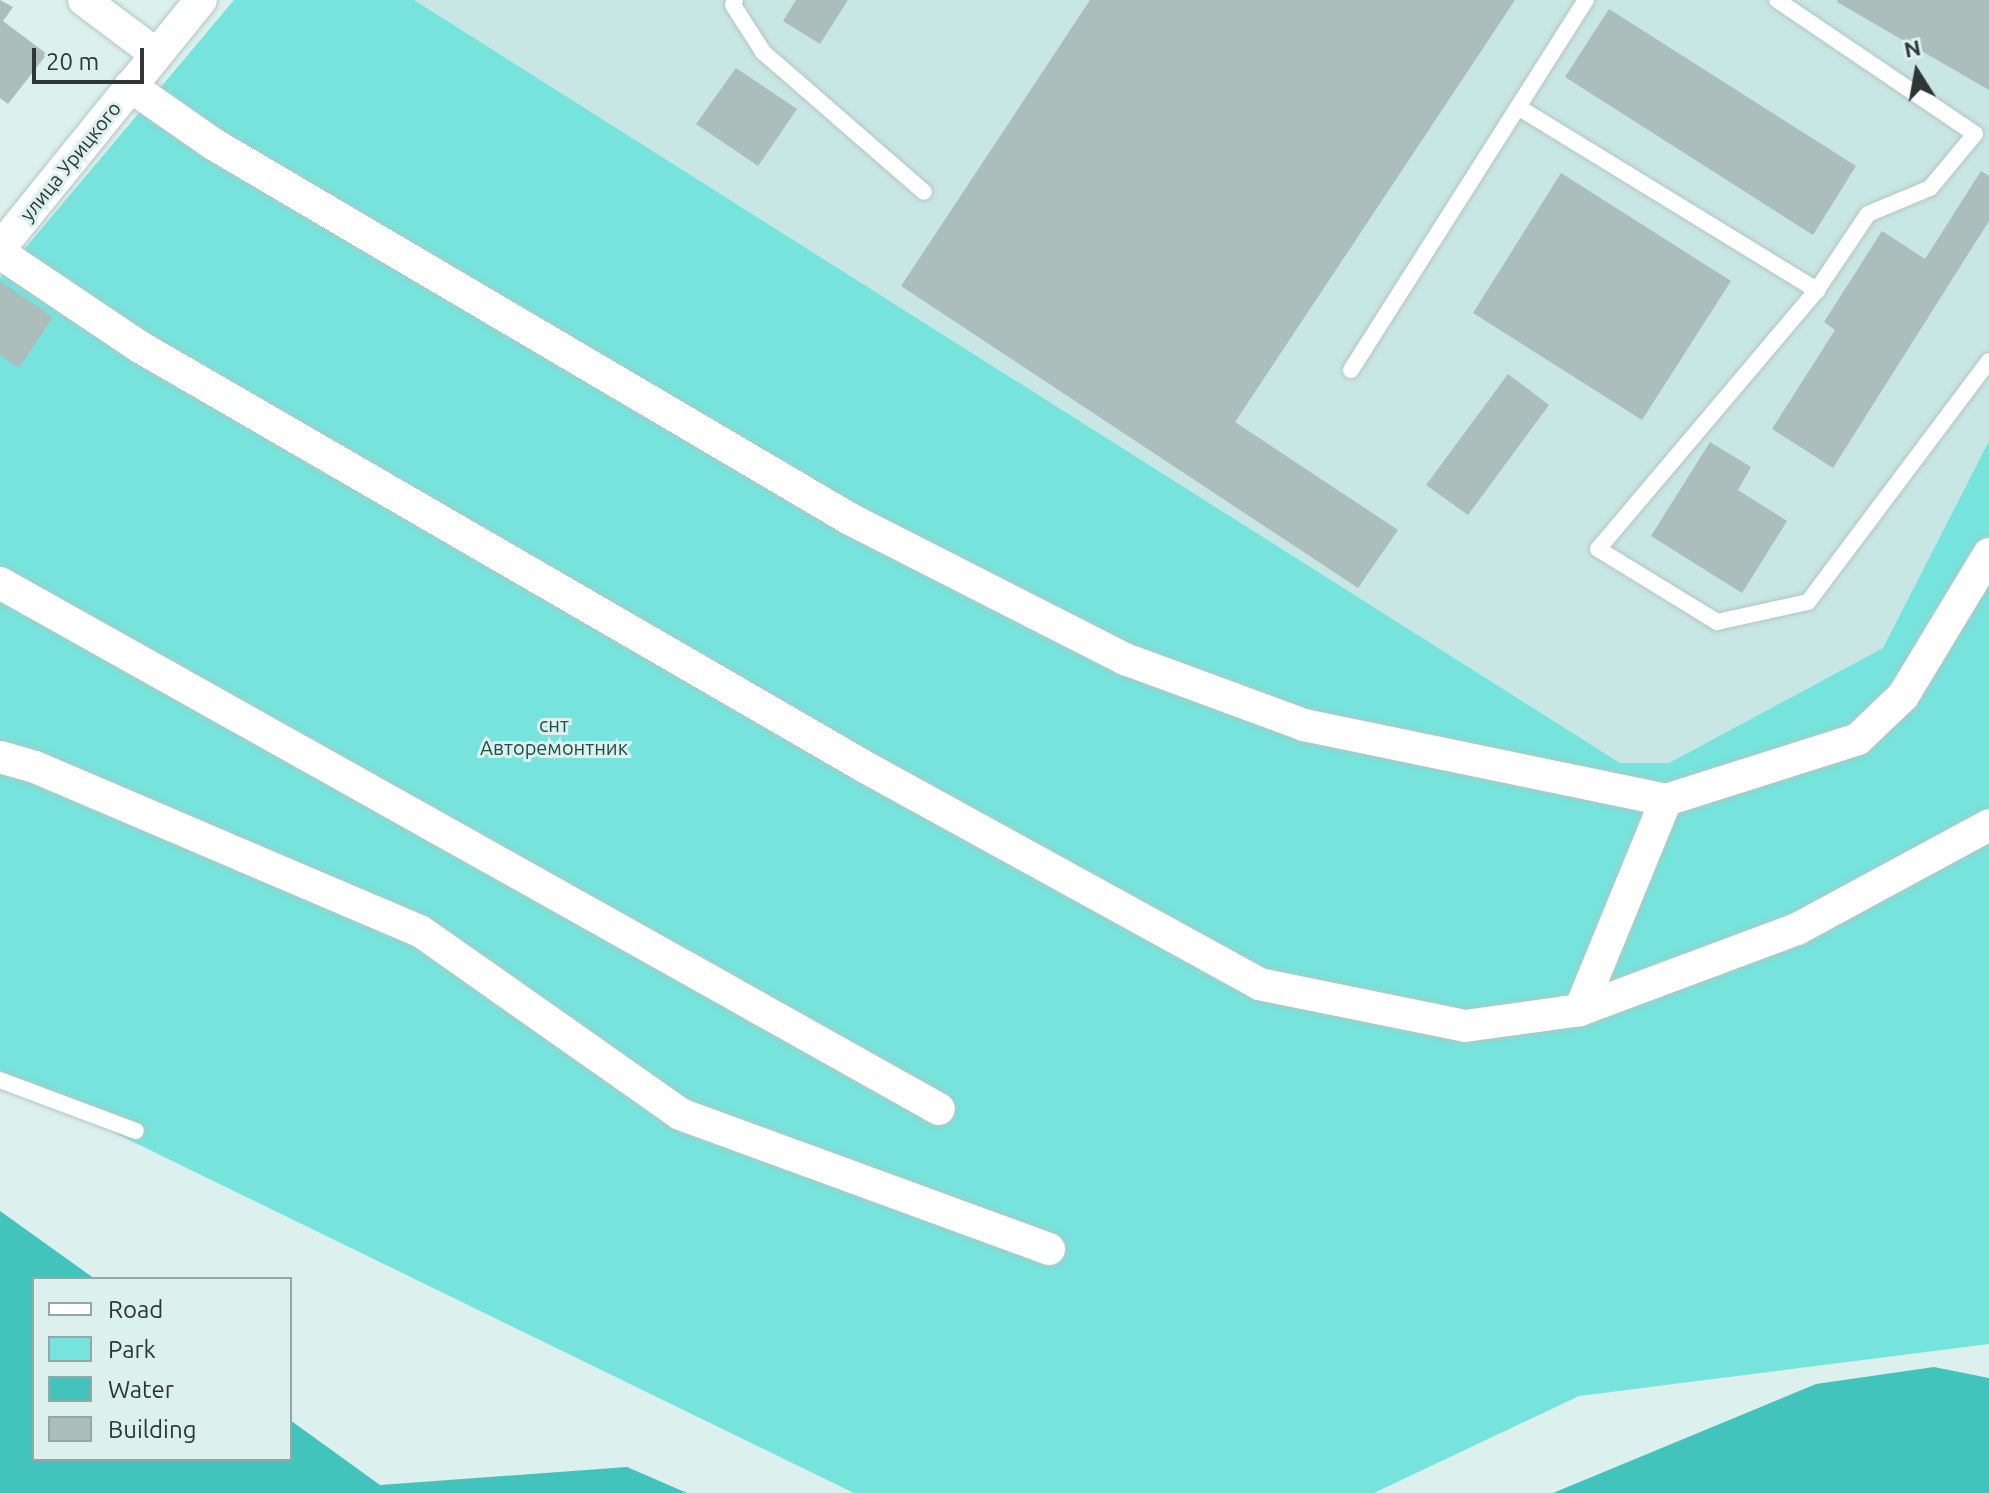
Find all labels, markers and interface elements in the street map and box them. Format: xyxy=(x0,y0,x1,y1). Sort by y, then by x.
scale bar xyxy=(36,32,148,82)
north arrow xyxy=(1877,32,1957,112)
text: N xyxy=(1902,34,1923,62)
text: 20 m xyxy=(46,48,99,75)
street label: улица Урицкого xyxy=(14,96,126,226)
park label: снт Авторемонтник xyxy=(480,713,628,760)
legend xyxy=(32,1277,292,1461)
text: Road xyxy=(108,1296,163,1323)
text: Park xyxy=(108,1336,156,1363)
text: Water xyxy=(108,1376,174,1403)
text: Building xyxy=(108,1416,196,1443)

